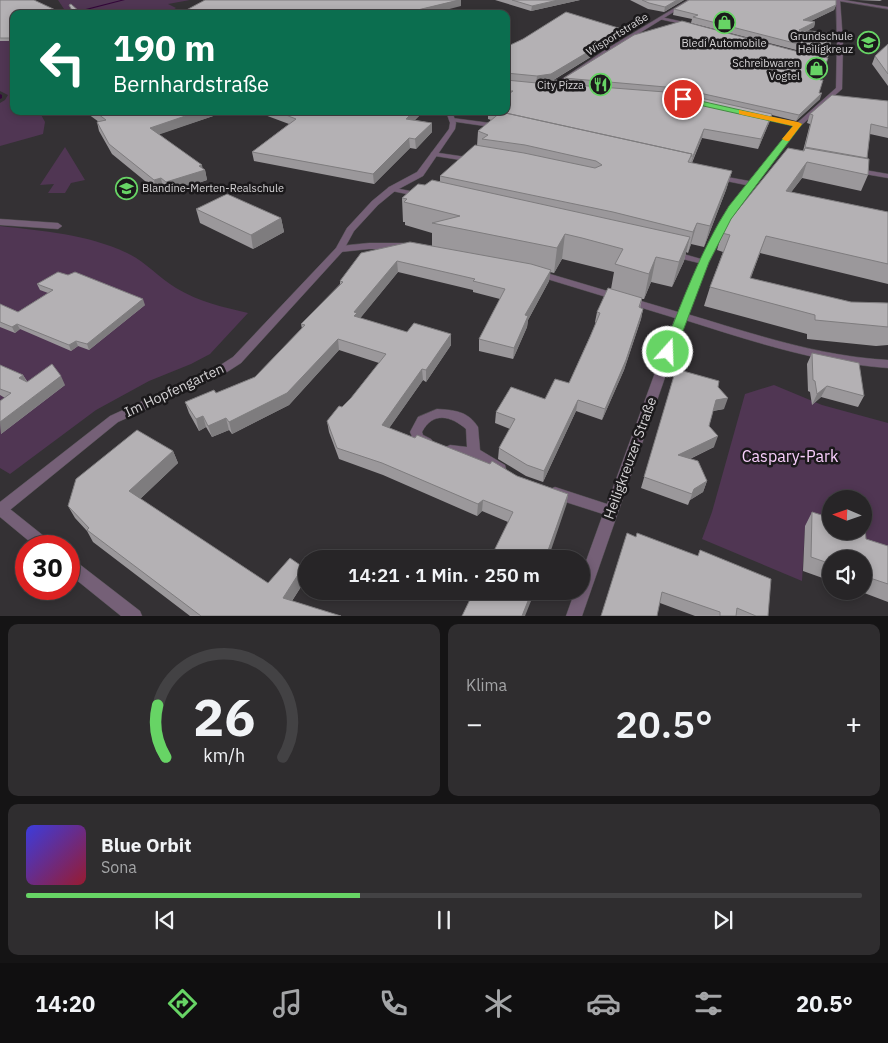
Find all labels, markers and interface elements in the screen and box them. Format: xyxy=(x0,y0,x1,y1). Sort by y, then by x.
street label: Wisportstraße xyxy=(583,9,651,59)
shop icon: Bledi Automobile xyxy=(712,10,736,34)
text: 190 m xyxy=(113,25,216,71)
place label: Grundschule Heiligkreuz xyxy=(790,29,853,56)
icon: left xyxy=(30,30,95,95)
school or university icon: Grundschule Heiligkreuz xyxy=(857,30,881,54)
place label: Bledi Automobile xyxy=(681,36,767,50)
place label: Schreibwaren Vogtel xyxy=(732,56,800,83)
shop icon: Schreibwaren Vogtel xyxy=(804,57,828,81)
text: Bernhardstraße xyxy=(113,69,269,98)
restaurant icon: City Pizza xyxy=(588,73,612,97)
place label: City Pizza xyxy=(537,78,584,92)
pin xyxy=(662,78,704,120)
icon: arrive xyxy=(669,85,697,113)
school or university icon: Blandine-Merten-Realschule xyxy=(114,176,138,200)
place label: Blandine-Merten-Realschule xyxy=(142,181,284,195)
position arrow xyxy=(641,325,693,377)
street label: Im Hopfengarten xyxy=(121,359,227,421)
street label: Heiligkreuzer Straße xyxy=(600,394,661,522)
park label: Caspary-Park xyxy=(742,446,839,466)
north arrow xyxy=(822,490,872,540)
map controls xyxy=(822,490,872,600)
speed limit sign: 30 xyxy=(15,535,80,600)
button: sound xyxy=(822,550,872,600)
text: 14:21 · 1 Min. · 250 m xyxy=(348,563,540,587)
text: Klima xyxy=(466,675,507,695)
text: 26 xyxy=(193,683,255,750)
text: 20.5° xyxy=(615,699,713,748)
text: − xyxy=(466,705,483,742)
text: + xyxy=(845,705,862,742)
text: km/h xyxy=(203,744,245,767)
text: Blue Orbit xyxy=(101,833,191,857)
text: Sona xyxy=(101,857,137,877)
icon: previous xyxy=(151,906,179,934)
icon: pause xyxy=(430,906,458,934)
icon: next xyxy=(709,906,737,934)
icon: directions xyxy=(165,986,200,1021)
icon: music xyxy=(270,986,305,1021)
icon: phone xyxy=(376,986,411,1021)
icon: climate xyxy=(481,986,516,1021)
icon: car xyxy=(586,986,621,1021)
icon: filters xyxy=(691,986,726,1021)
text: 14:20 xyxy=(35,989,95,1018)
text: 20.5° xyxy=(796,989,853,1018)

